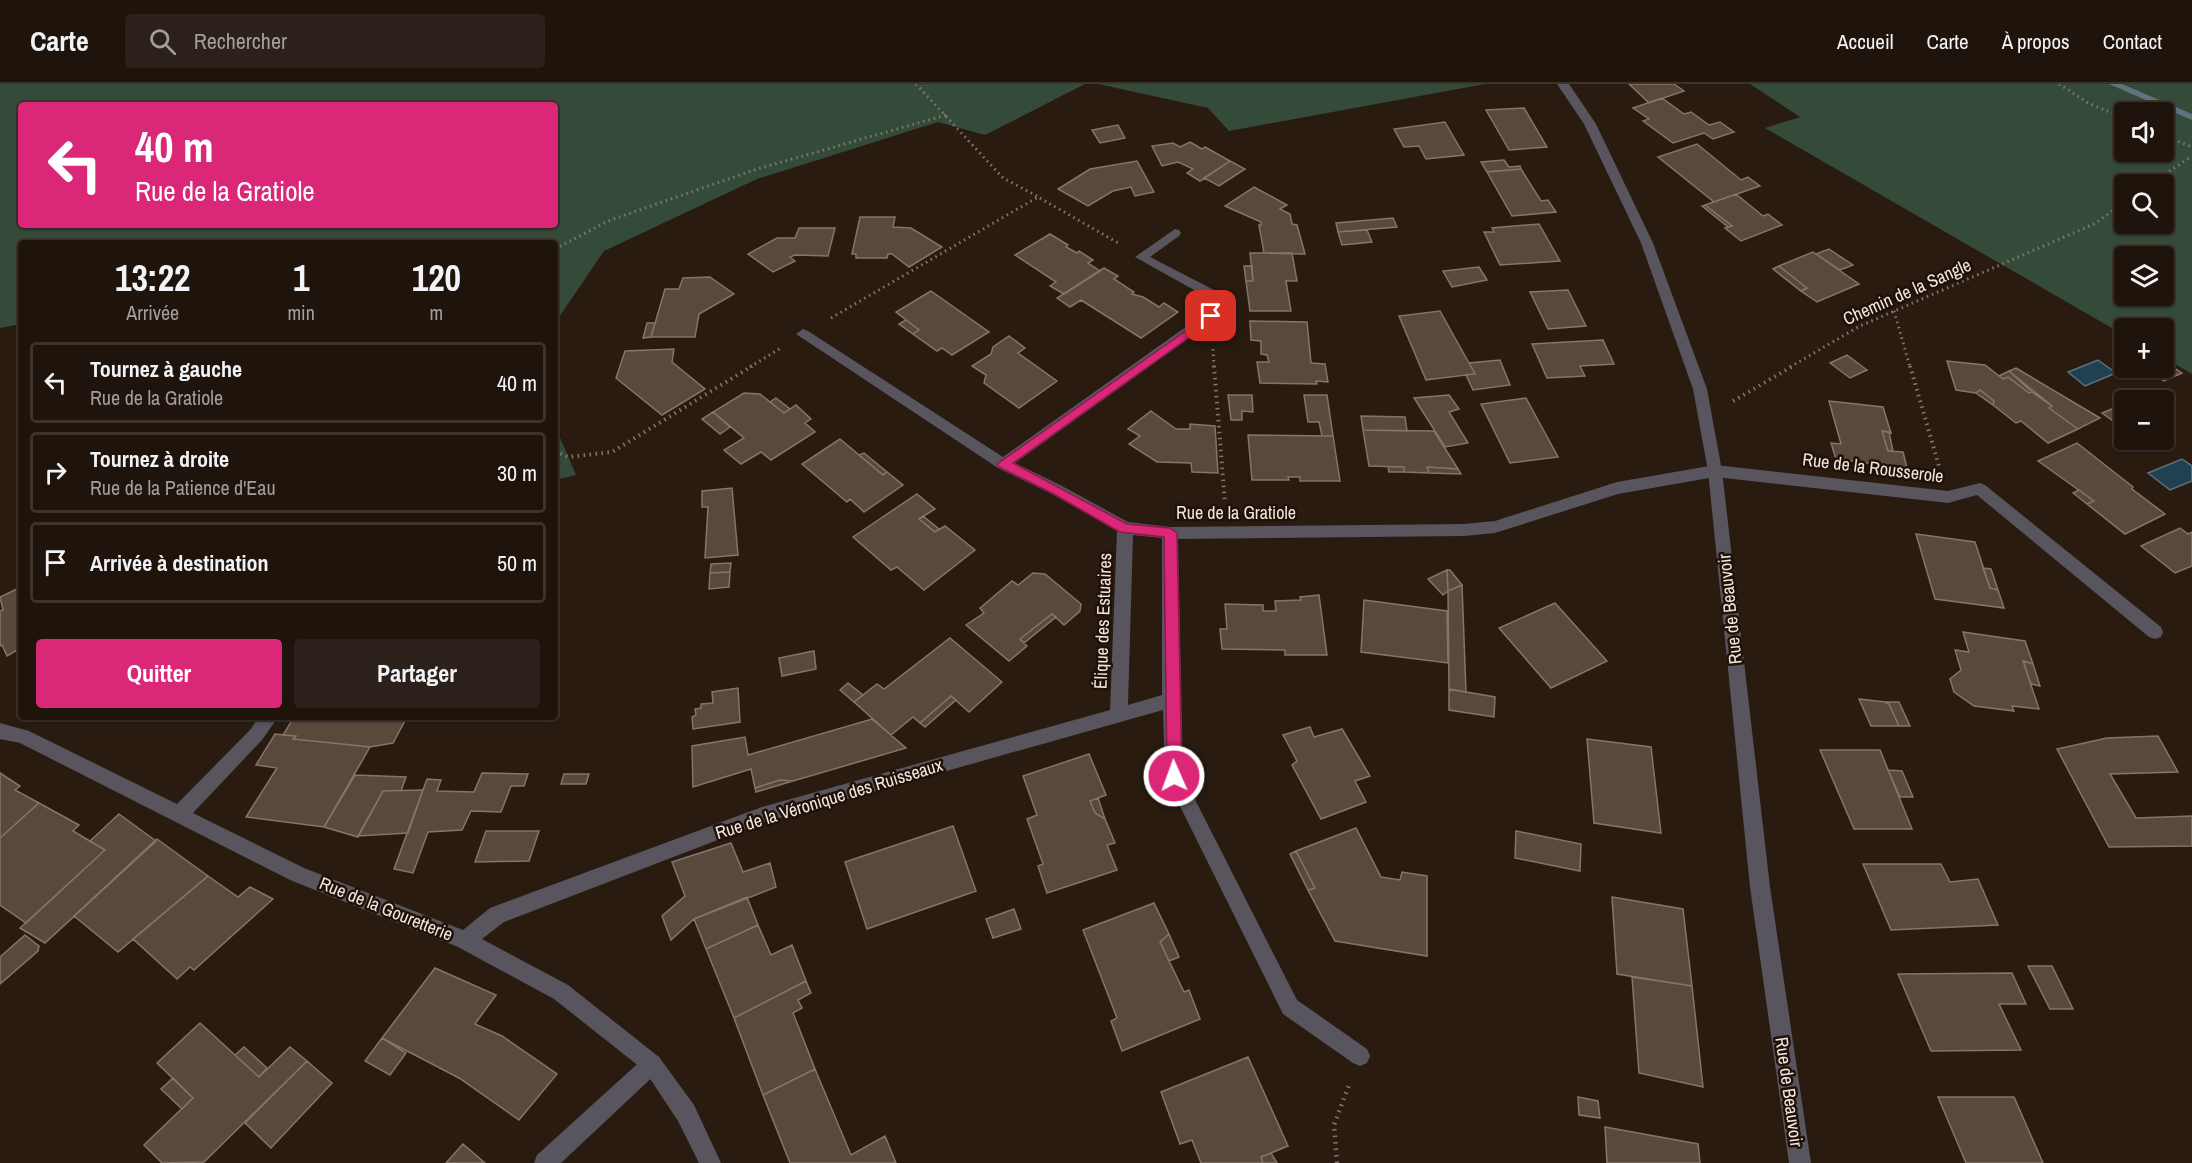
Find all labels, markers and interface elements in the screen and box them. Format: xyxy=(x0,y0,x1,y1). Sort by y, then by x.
search box xyxy=(125,14,545,68)
text: Carte xyxy=(30,22,89,60)
icon: search xyxy=(146,25,179,58)
text: Rechercher xyxy=(194,26,287,56)
text: Accueil xyxy=(1837,27,1894,56)
text: Carte xyxy=(1927,27,1969,56)
text: À propos xyxy=(2002,27,2070,56)
text: Contact xyxy=(2103,27,2162,56)
map controls xyxy=(2114,102,2174,450)
button: sound xyxy=(2114,102,2174,162)
text: 40 m xyxy=(135,119,214,175)
icon: left xyxy=(36,126,114,204)
text: Rue de la Gratiole xyxy=(135,173,315,209)
button: search xyxy=(2114,174,2174,234)
button: layers xyxy=(2114,246,2174,306)
street label: Chemin de la Sangle xyxy=(1839,252,1975,331)
text: 13:22 xyxy=(115,254,190,302)
text: 1 xyxy=(293,254,309,302)
text: 120 xyxy=(412,254,461,302)
pin xyxy=(1185,290,1236,341)
text: Arrivée xyxy=(126,299,179,326)
text: min xyxy=(287,299,315,326)
text: m xyxy=(430,299,443,326)
icon: arrive xyxy=(1194,299,1227,332)
button: + xyxy=(2114,318,2174,378)
text: Tournez à gauche xyxy=(90,354,242,384)
icon: left xyxy=(39,366,72,399)
text: 40 m xyxy=(497,368,537,398)
text: Rue de la Gratiole xyxy=(90,384,223,411)
button: − xyxy=(2114,390,2174,450)
text: Tournez à droite xyxy=(90,444,229,474)
street label: Rue de la Rousserole xyxy=(1801,446,1945,489)
icon: right xyxy=(39,456,72,489)
text: 30 m xyxy=(497,458,537,488)
text: Rue de la Patience d'Eau xyxy=(90,474,276,501)
street label: Rue de la Gratiole xyxy=(1176,500,1296,525)
icon: arrive xyxy=(39,546,72,579)
text: Arrivée à destination xyxy=(90,548,268,578)
text: 50 m xyxy=(497,548,537,578)
street label: Élique des Estuaires xyxy=(1088,552,1117,689)
street label: Rue de Beauvoir xyxy=(1711,553,1748,665)
button: Quitter xyxy=(36,639,282,708)
button: Partager xyxy=(294,639,540,708)
position arrow xyxy=(1142,744,1206,808)
street label: Rue de la Véronique des Ruisseaux xyxy=(712,752,946,845)
street label: Rue de la Gouretterie xyxy=(316,870,457,947)
street label: Rue de Beauvoir xyxy=(1769,1035,1810,1149)

